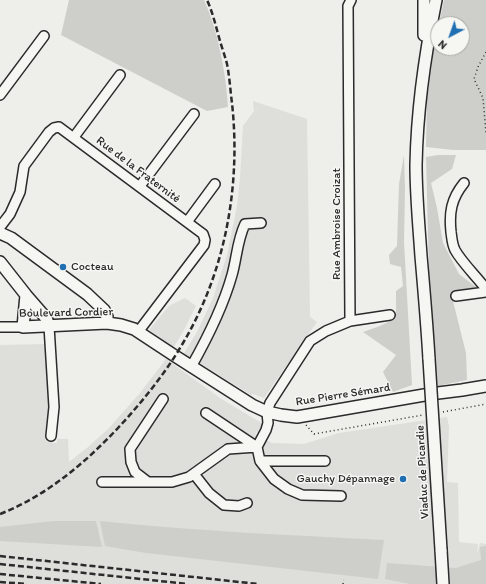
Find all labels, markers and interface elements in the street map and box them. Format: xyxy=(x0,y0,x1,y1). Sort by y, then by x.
north arrow xyxy=(430,16,470,56)
text: N xyxy=(435,37,450,52)
street label: Rue de la Fraternité xyxy=(93,134,183,206)
street label: Rue Ambroise Croizat xyxy=(330,168,344,280)
place label: Cocteau xyxy=(71,260,114,274)
marker: Cocteau xyxy=(58,262,68,272)
street label: Boulevard Cordier xyxy=(19,305,113,321)
street label: Rue Pierre Sémard xyxy=(295,380,391,410)
street label: Viaduc de Picardie xyxy=(413,425,433,519)
place label: Gauchy Dépannage xyxy=(296,472,395,486)
marker: Gauchy Dépannage xyxy=(398,474,408,484)

